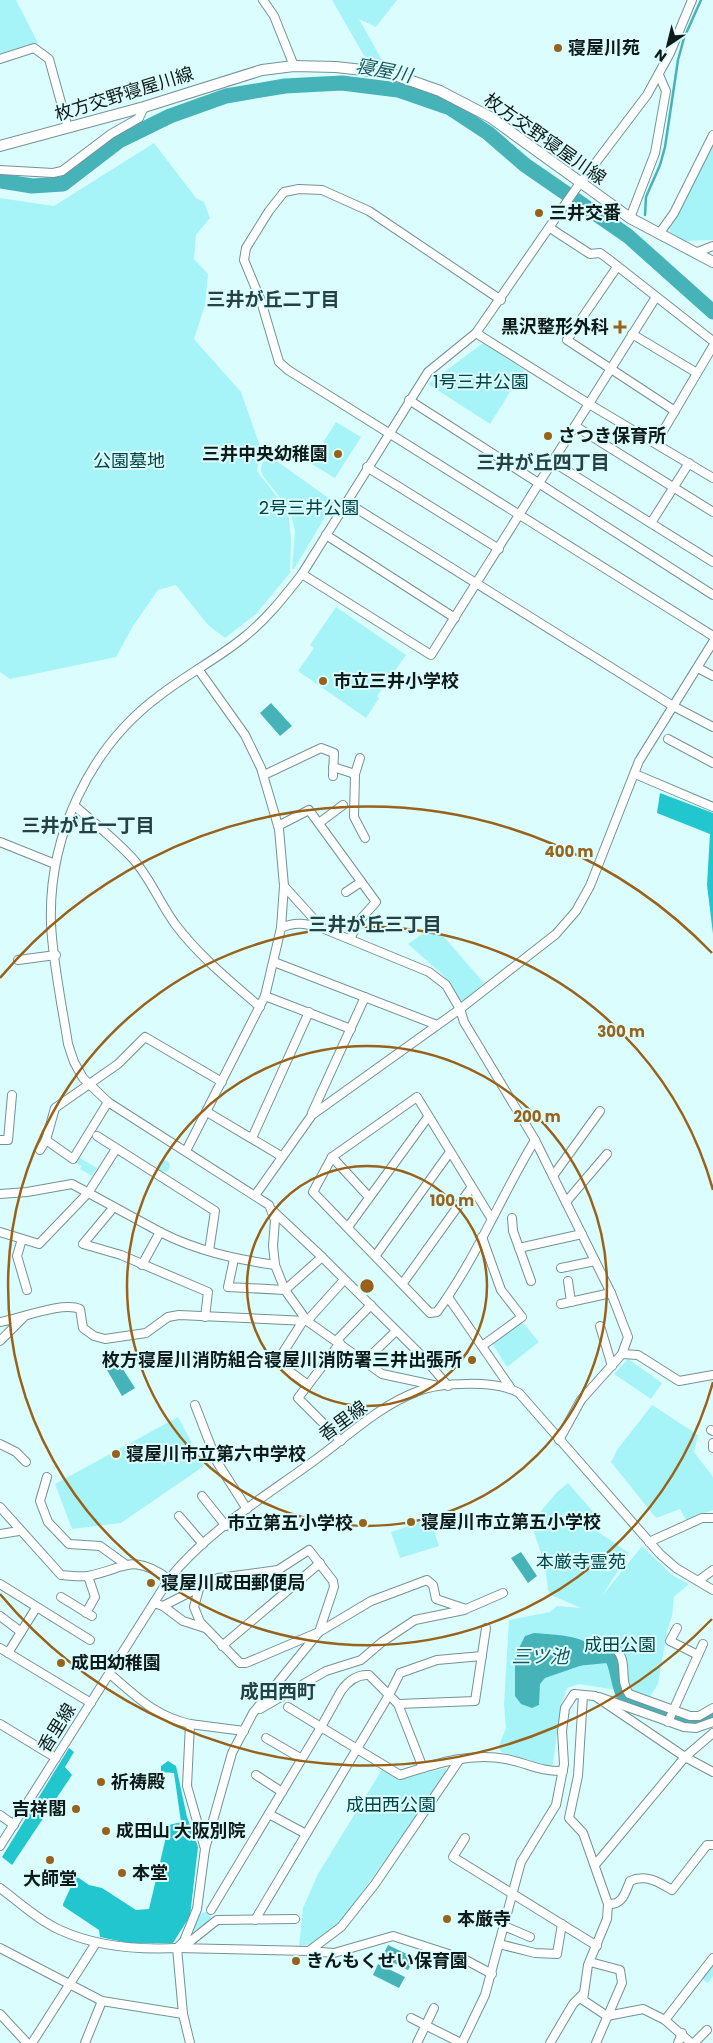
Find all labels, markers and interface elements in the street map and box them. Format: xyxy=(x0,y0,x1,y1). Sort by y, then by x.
north arrow xyxy=(643,20,693,70)
place label: 寝屋川苑 xyxy=(568,35,640,60)
marker: 寝屋川苑 xyxy=(552,42,564,54)
text: N xyxy=(650,44,671,67)
water label: 寝屋川 xyxy=(353,52,416,90)
street label: 枚方交野寝屋川線 xyxy=(51,61,196,127)
street label: 枚方交野寝屋川線 xyxy=(479,87,611,190)
place label: 三井交番 xyxy=(549,200,621,225)
marker: 三井交番 xyxy=(533,207,545,219)
district label: 三井が丘二丁目 xyxy=(206,286,340,313)
place label: 黒沢整形外科 xyxy=(501,314,609,339)
marker: 黒沢整形外科 xyxy=(613,320,627,334)
park label: 1号三井公園 xyxy=(433,369,529,394)
place label: さつき保育所 xyxy=(558,423,666,448)
marker: さつき保育所 xyxy=(542,430,554,442)
place label: 三井中央幼稚園 xyxy=(202,441,328,466)
park label: 公園墓地 xyxy=(93,448,165,473)
marker: 三井中央幼稚園 xyxy=(332,448,344,460)
district label: 三井が丘四丁目 xyxy=(476,449,610,476)
park label: 2号三井公園 xyxy=(259,495,359,520)
place label: 市立三井小学校 xyxy=(333,668,459,693)
marker: 市立三井小学校 xyxy=(317,675,329,687)
district label: 三井が丘一丁目 xyxy=(21,812,155,839)
text: 400 m xyxy=(545,841,594,862)
district label: 三井が丘三丁目 xyxy=(308,911,442,938)
text: 300 m xyxy=(597,1021,645,1042)
text: 200 m xyxy=(513,1106,561,1127)
text: 100 m xyxy=(430,1190,474,1211)
centre of rings xyxy=(358,1277,376,1295)
place label: 枚方寝屋川消防組合寝屋川消防署三井出張所 xyxy=(102,1347,462,1372)
marker: 枚方寝屋川消防組合寝屋川消防署三井出張所 xyxy=(466,1354,478,1366)
street label: 香里線 xyxy=(314,1395,372,1447)
place label: 寝屋川市立第六中学校 xyxy=(126,1441,306,1466)
marker: 寝屋川市立第六中学校 xyxy=(110,1448,122,1460)
place label: 寝屋川市立第五小学校 xyxy=(421,1509,601,1534)
place label: 市立第五小学校 xyxy=(227,1510,353,1535)
marker: 寝屋川市立第五小学校 xyxy=(405,1516,417,1528)
marker: 市立第五小学校 xyxy=(357,1517,369,1529)
park label: 本厳寺霊苑 xyxy=(536,1549,626,1574)
place label: 寝屋川成田郵便局 xyxy=(161,1570,305,1595)
marker: 寝屋川成田郵便局 xyxy=(145,1577,157,1589)
park label: 成田公園 xyxy=(584,1632,656,1657)
water label: 三ツ池 xyxy=(511,1643,570,1670)
place label: 成田幼稚園 xyxy=(71,1650,161,1675)
marker: 成田幼稚園 xyxy=(55,1657,67,1669)
district label: 成田西町 xyxy=(240,1678,316,1705)
street label: 香里線 xyxy=(32,1698,81,1757)
place label: 祈祷殿 xyxy=(111,1769,165,1794)
marker: 祈祷殿 xyxy=(95,1776,107,1788)
park label: 成田西公園 xyxy=(346,1792,436,1817)
place label: 吉祥閣 xyxy=(12,1796,66,1821)
marker: 吉祥閣 xyxy=(70,1803,82,1815)
place label: 成田山 大阪別院 xyxy=(116,1818,246,1843)
marker: 成田山 大阪別院 xyxy=(100,1825,112,1837)
marker: 大師堂 xyxy=(44,1854,56,1866)
place label: 本堂 xyxy=(132,1860,168,1885)
place label: 大師堂 xyxy=(23,1866,77,1891)
marker: 本堂 xyxy=(116,1867,128,1879)
place label: 本厳寺 xyxy=(457,1906,511,1931)
marker: 本厳寺 xyxy=(441,1913,453,1925)
place label: きんもくせい保育園 xyxy=(306,1948,468,1973)
marker: きんもくせい保育園 xyxy=(290,1955,302,1967)

